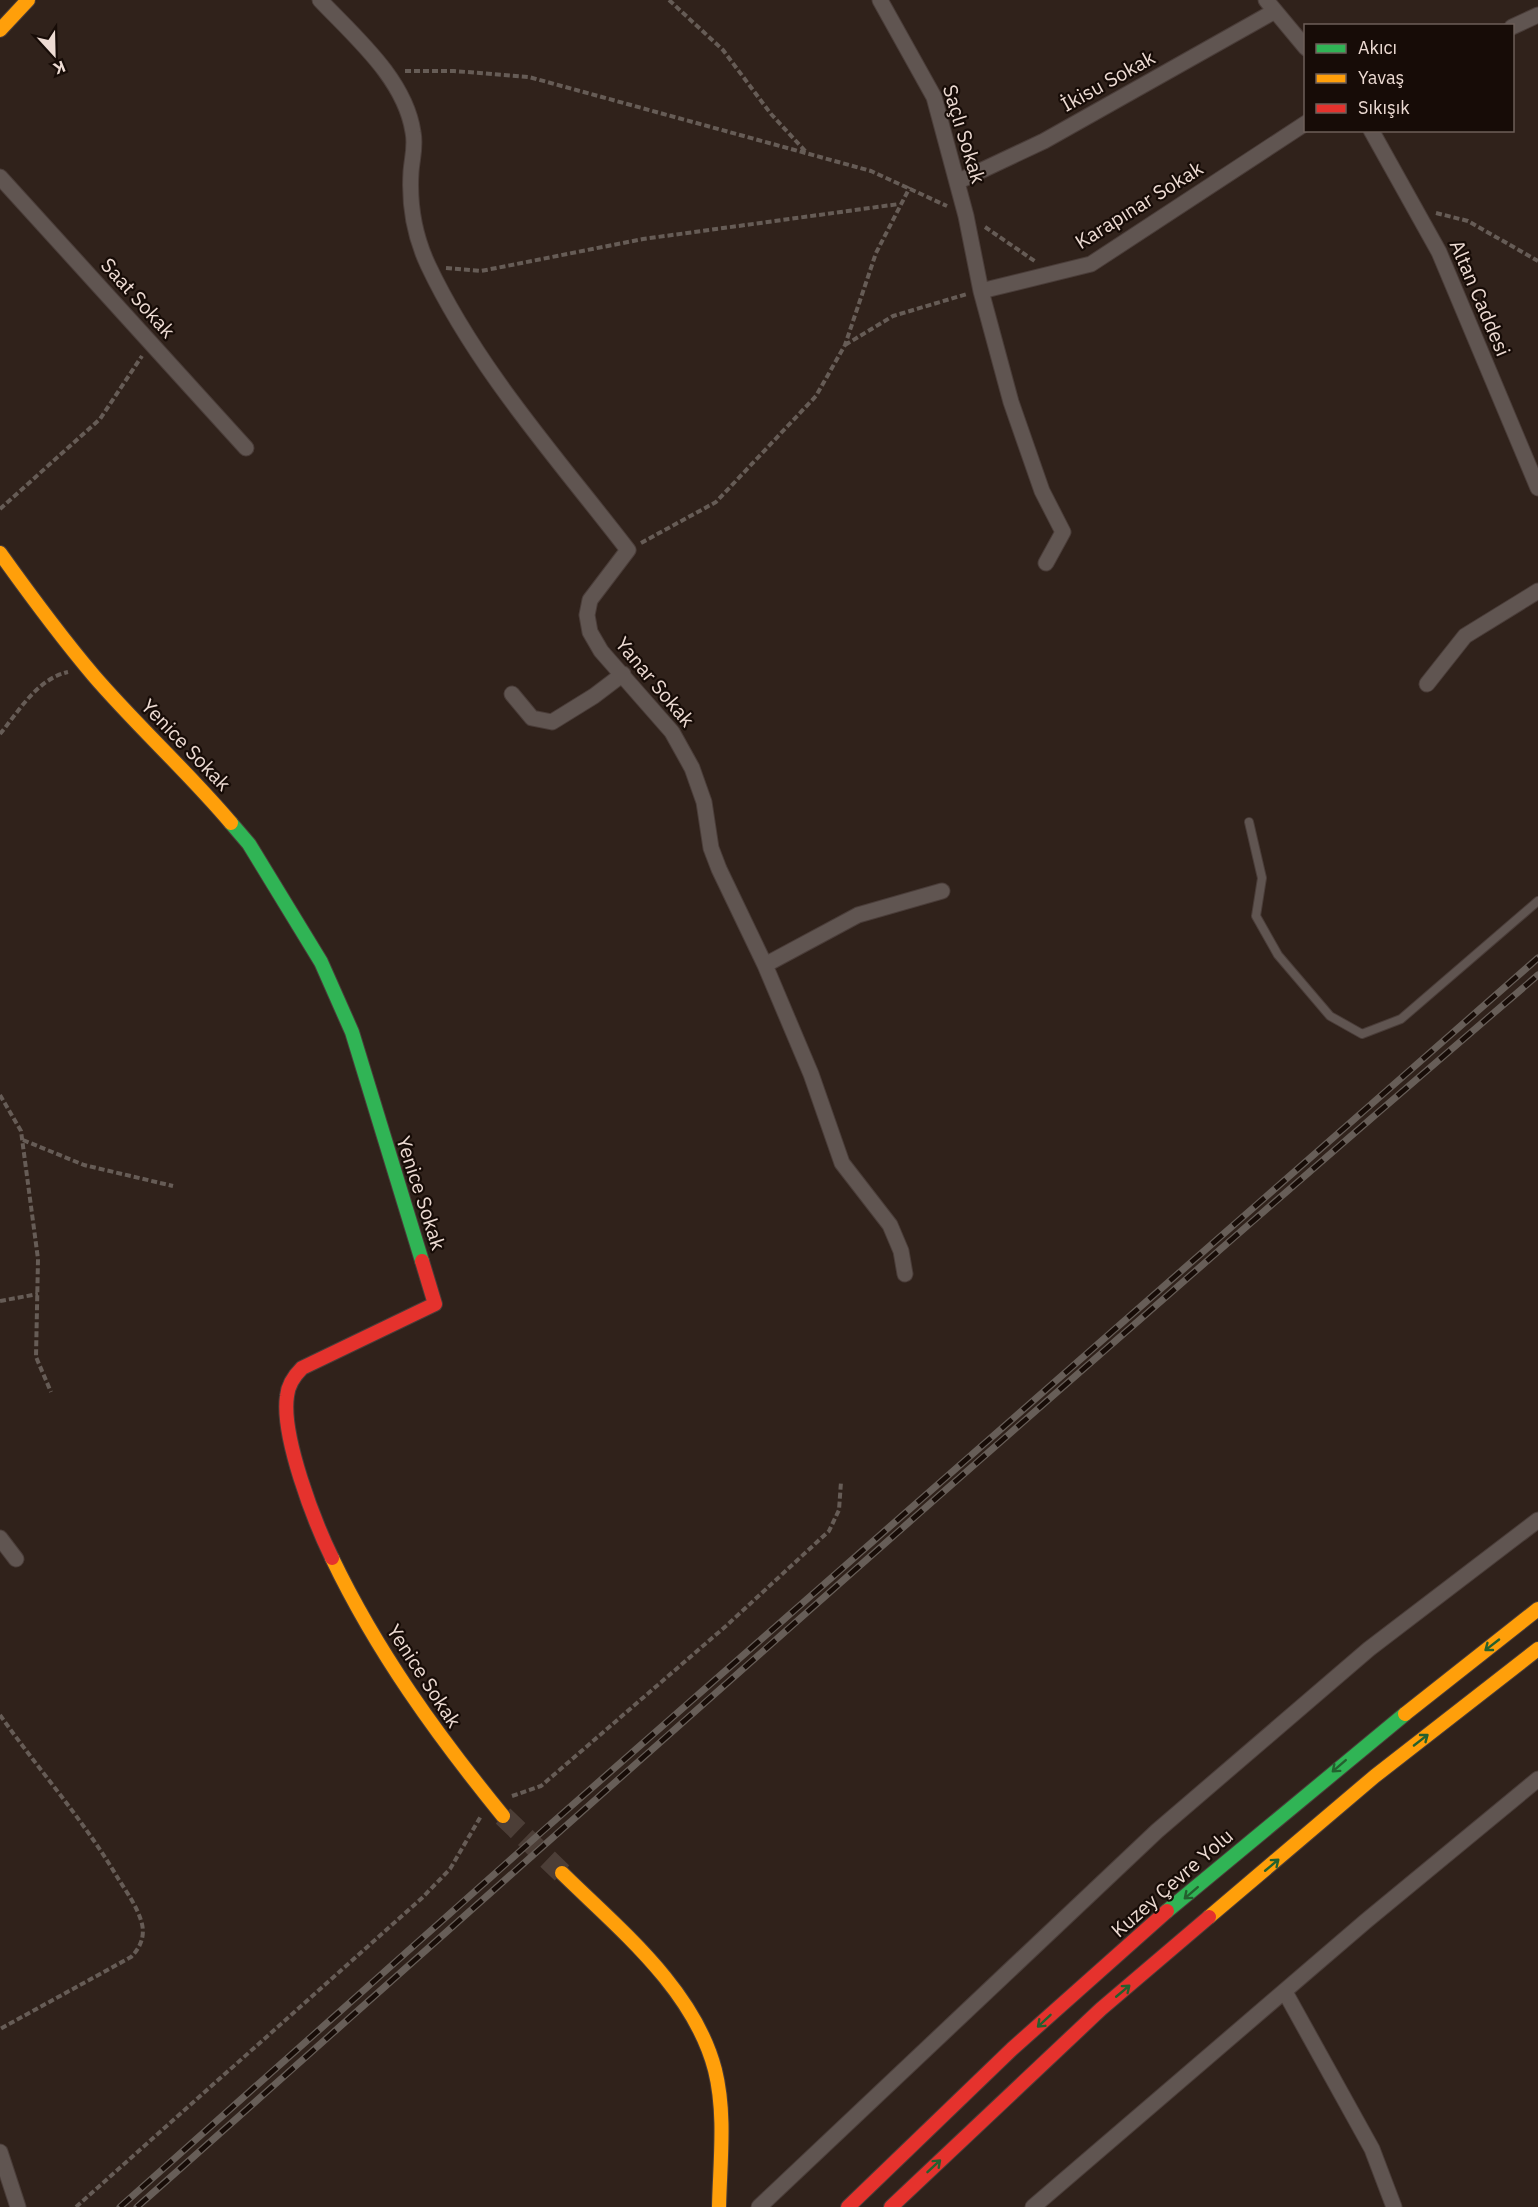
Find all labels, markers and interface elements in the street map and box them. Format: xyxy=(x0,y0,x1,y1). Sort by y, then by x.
north arrow xyxy=(24,24,84,84)
legend xyxy=(1304,24,1514,132)
text: Akıcı xyxy=(1358,36,1397,59)
street label: İkisu Sokak xyxy=(1056,43,1160,118)
text: K xyxy=(51,57,69,79)
text: Yavaş xyxy=(1358,66,1404,89)
street label: Saçlı Sokak xyxy=(937,81,992,187)
text: Sıkışık xyxy=(1358,96,1410,119)
street label: Karapınar Sokak xyxy=(1070,154,1208,255)
street label: Altan Caddesi xyxy=(1444,235,1517,360)
street label: Saat Sokak xyxy=(95,252,182,344)
street label: Yanar Sokak xyxy=(610,631,701,733)
street label: Yenice Sokak xyxy=(136,693,237,797)
street label: Yenice Sokak xyxy=(390,1132,453,1254)
street label: Yenice Sokak xyxy=(381,1619,468,1733)
one-way arrow xyxy=(1484,1638,1500,1651)
one-way arrow xyxy=(1413,1734,1429,1747)
one-way arrow xyxy=(1332,1759,1347,1773)
street label: Kuzey Çevre Yolu xyxy=(1105,1822,1238,1943)
one-way arrow xyxy=(1264,1859,1280,1872)
one-way arrow xyxy=(1184,1886,1199,1900)
one-way arrow xyxy=(1115,1984,1130,1998)
one-way arrow xyxy=(1037,2014,1052,2028)
one-way arrow xyxy=(926,2159,941,2174)

